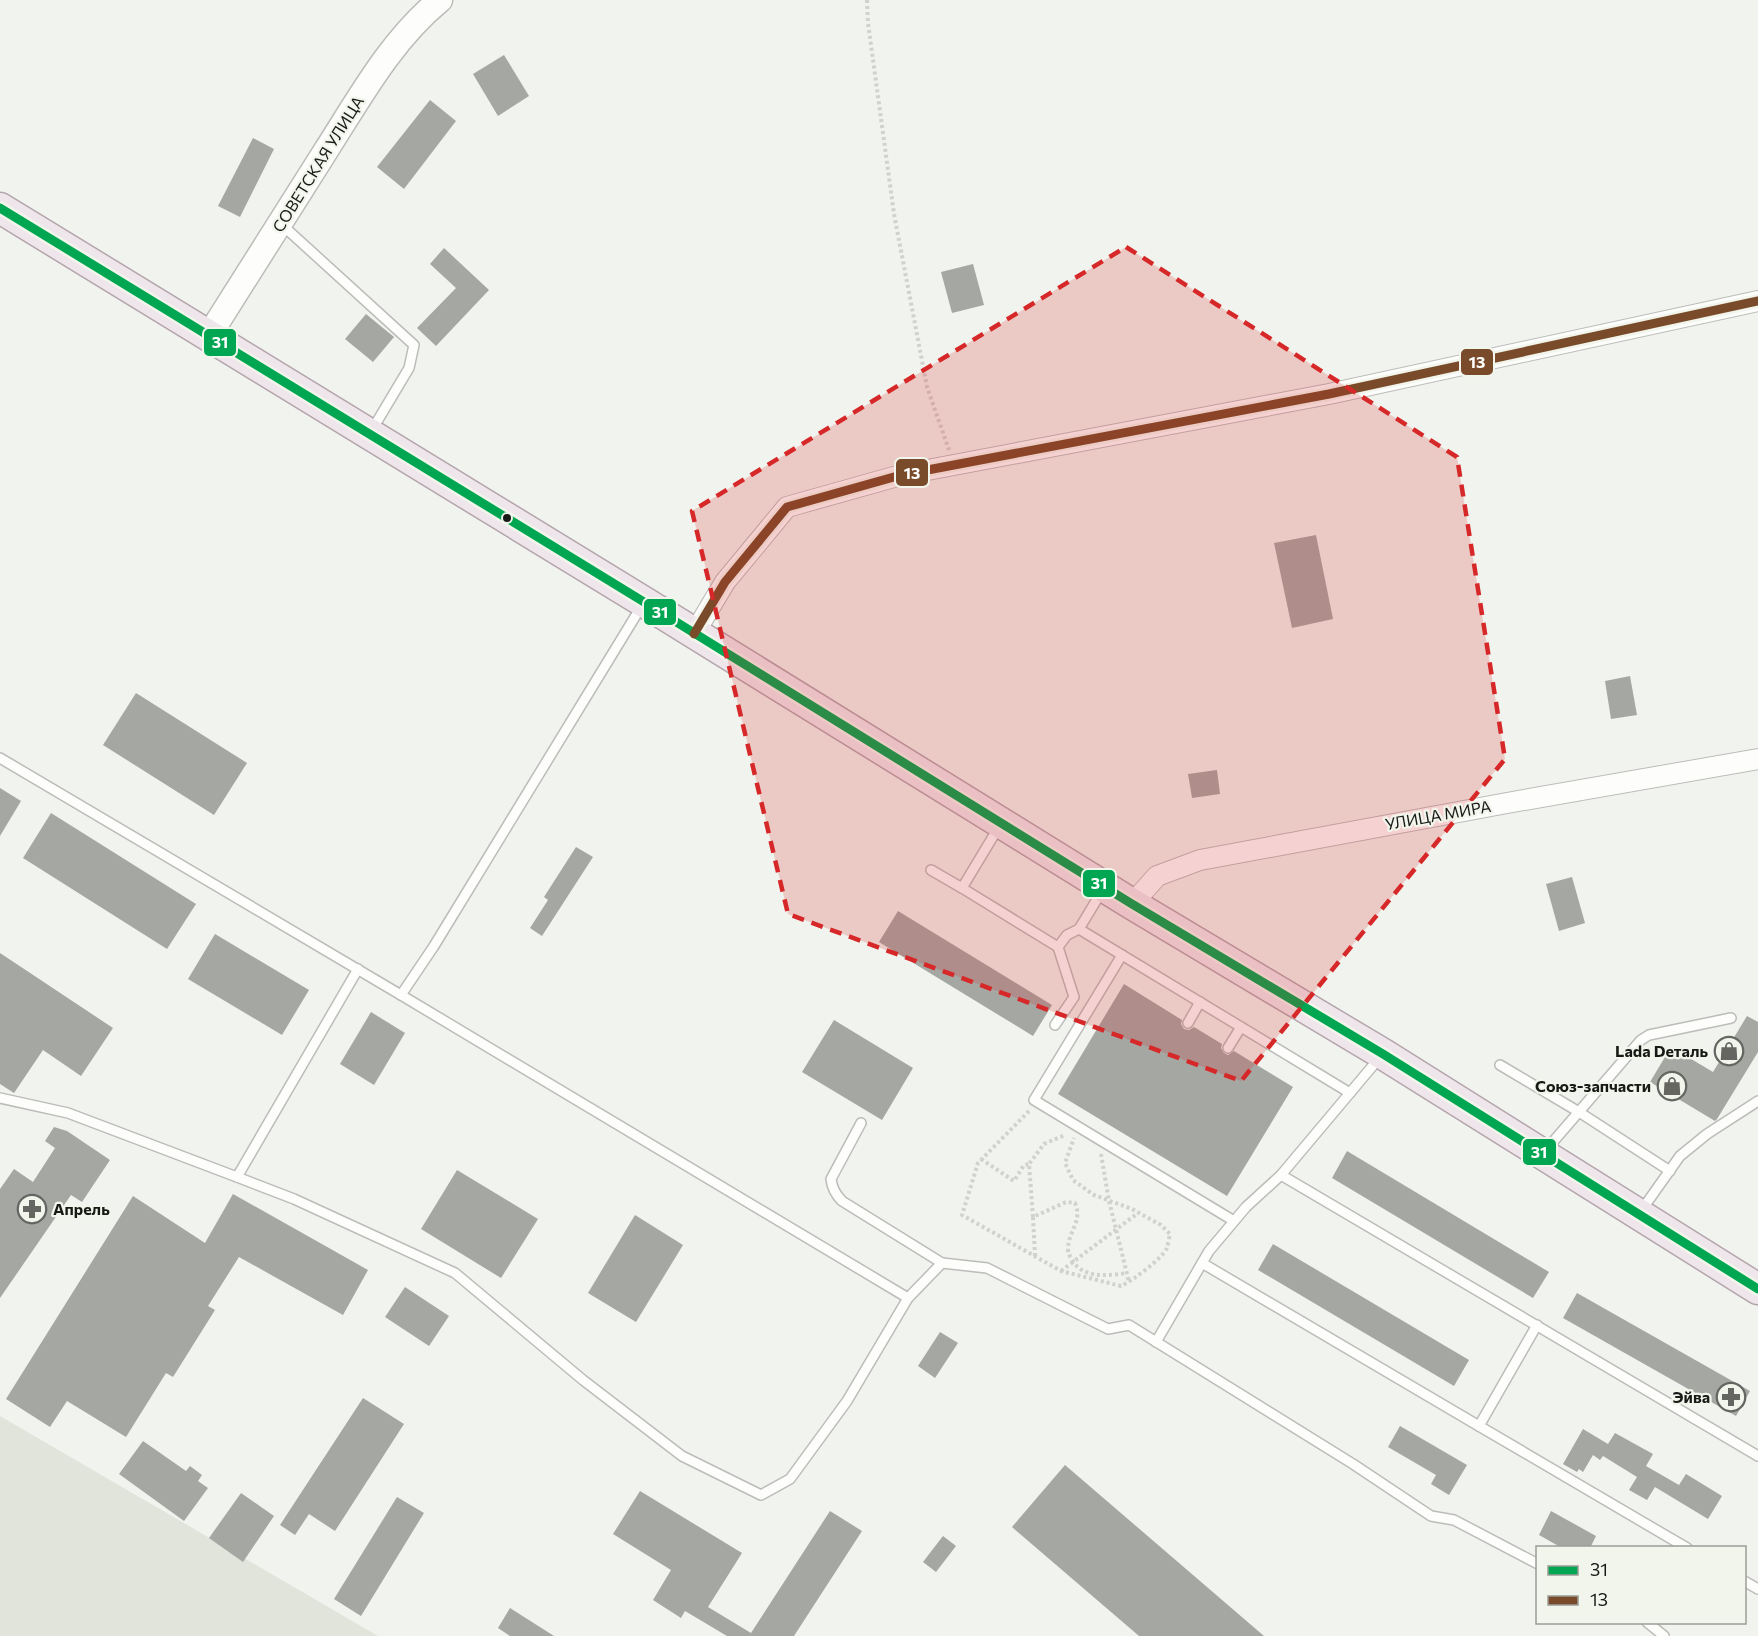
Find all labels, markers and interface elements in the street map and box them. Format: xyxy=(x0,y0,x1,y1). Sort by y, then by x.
street label: СОВЕТСКАЯ УЛИЦА xyxy=(268,92,367,235)
line badge: 31 xyxy=(203,328,237,357)
text: 31 xyxy=(212,332,228,351)
line badge: 13 xyxy=(1460,348,1494,376)
text: 13 xyxy=(1469,352,1485,371)
line badge: 13 xyxy=(895,458,929,487)
text: 13 xyxy=(904,463,920,482)
unlabelled marker xyxy=(501,512,513,524)
line badge: 31 xyxy=(643,598,677,626)
text: 31 xyxy=(652,602,668,621)
street label: УЛИЦА МИРА xyxy=(1383,796,1492,833)
line badge: 31 xyxy=(1082,869,1116,898)
text: 31 xyxy=(1091,873,1107,892)
shop icon: Lada Dеталь xyxy=(1713,1035,1745,1067)
place label: Lada Dеталь xyxy=(1615,1041,1708,1060)
shop icon: Союз-запчасти xyxy=(1656,1070,1688,1102)
place label: Союз-запчасти xyxy=(1535,1076,1651,1095)
line badge: 31 xyxy=(1522,1138,1557,1166)
text: 31 xyxy=(1531,1142,1547,1161)
pharmacy icon: Апрель xyxy=(16,1193,48,1225)
place label: Апрель xyxy=(53,1199,110,1218)
pharmacy icon: Эйва xyxy=(1715,1381,1747,1413)
place label: Эйва xyxy=(1673,1387,1710,1406)
legend xyxy=(1536,1546,1746,1624)
text: 31 xyxy=(1590,1558,1608,1580)
text: 13 xyxy=(1590,1588,1608,1610)

